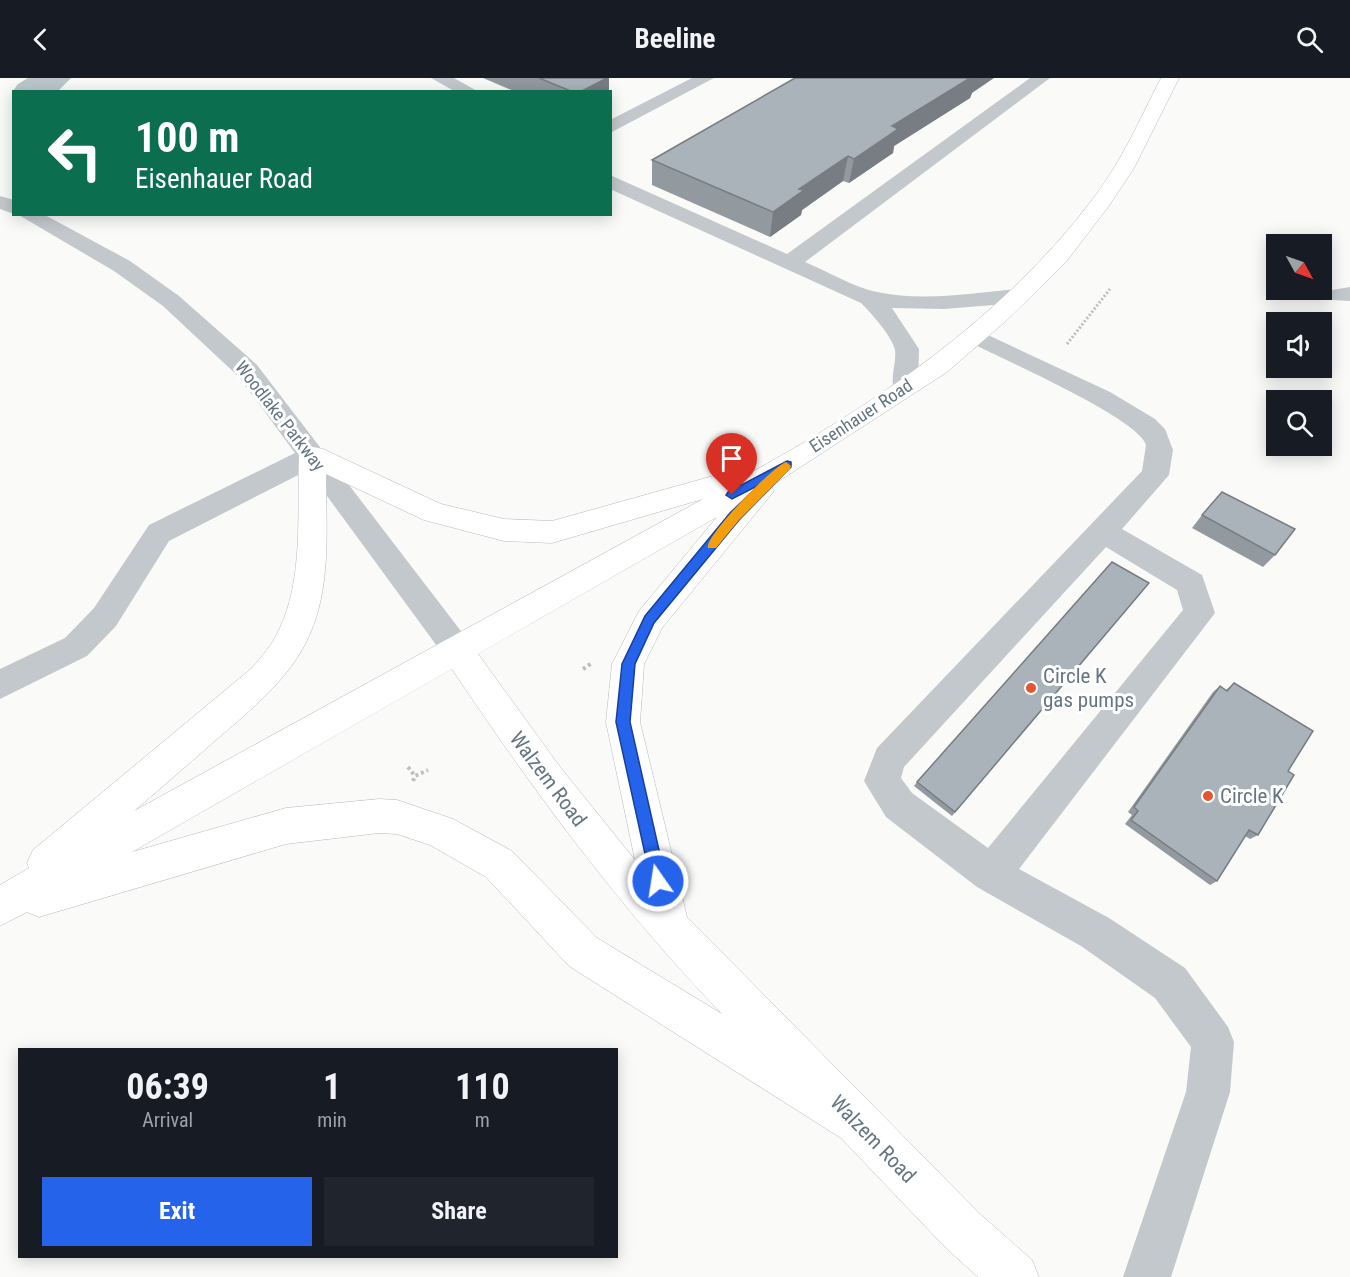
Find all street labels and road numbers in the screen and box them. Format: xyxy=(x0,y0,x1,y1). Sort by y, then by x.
street label: Woodlake Parkway xyxy=(231,357,330,475)
street label: Eisenhauer Road xyxy=(805,374,916,457)
street label: Walzem Road xyxy=(505,727,591,831)
street label: Walzem Road xyxy=(825,1090,921,1188)

